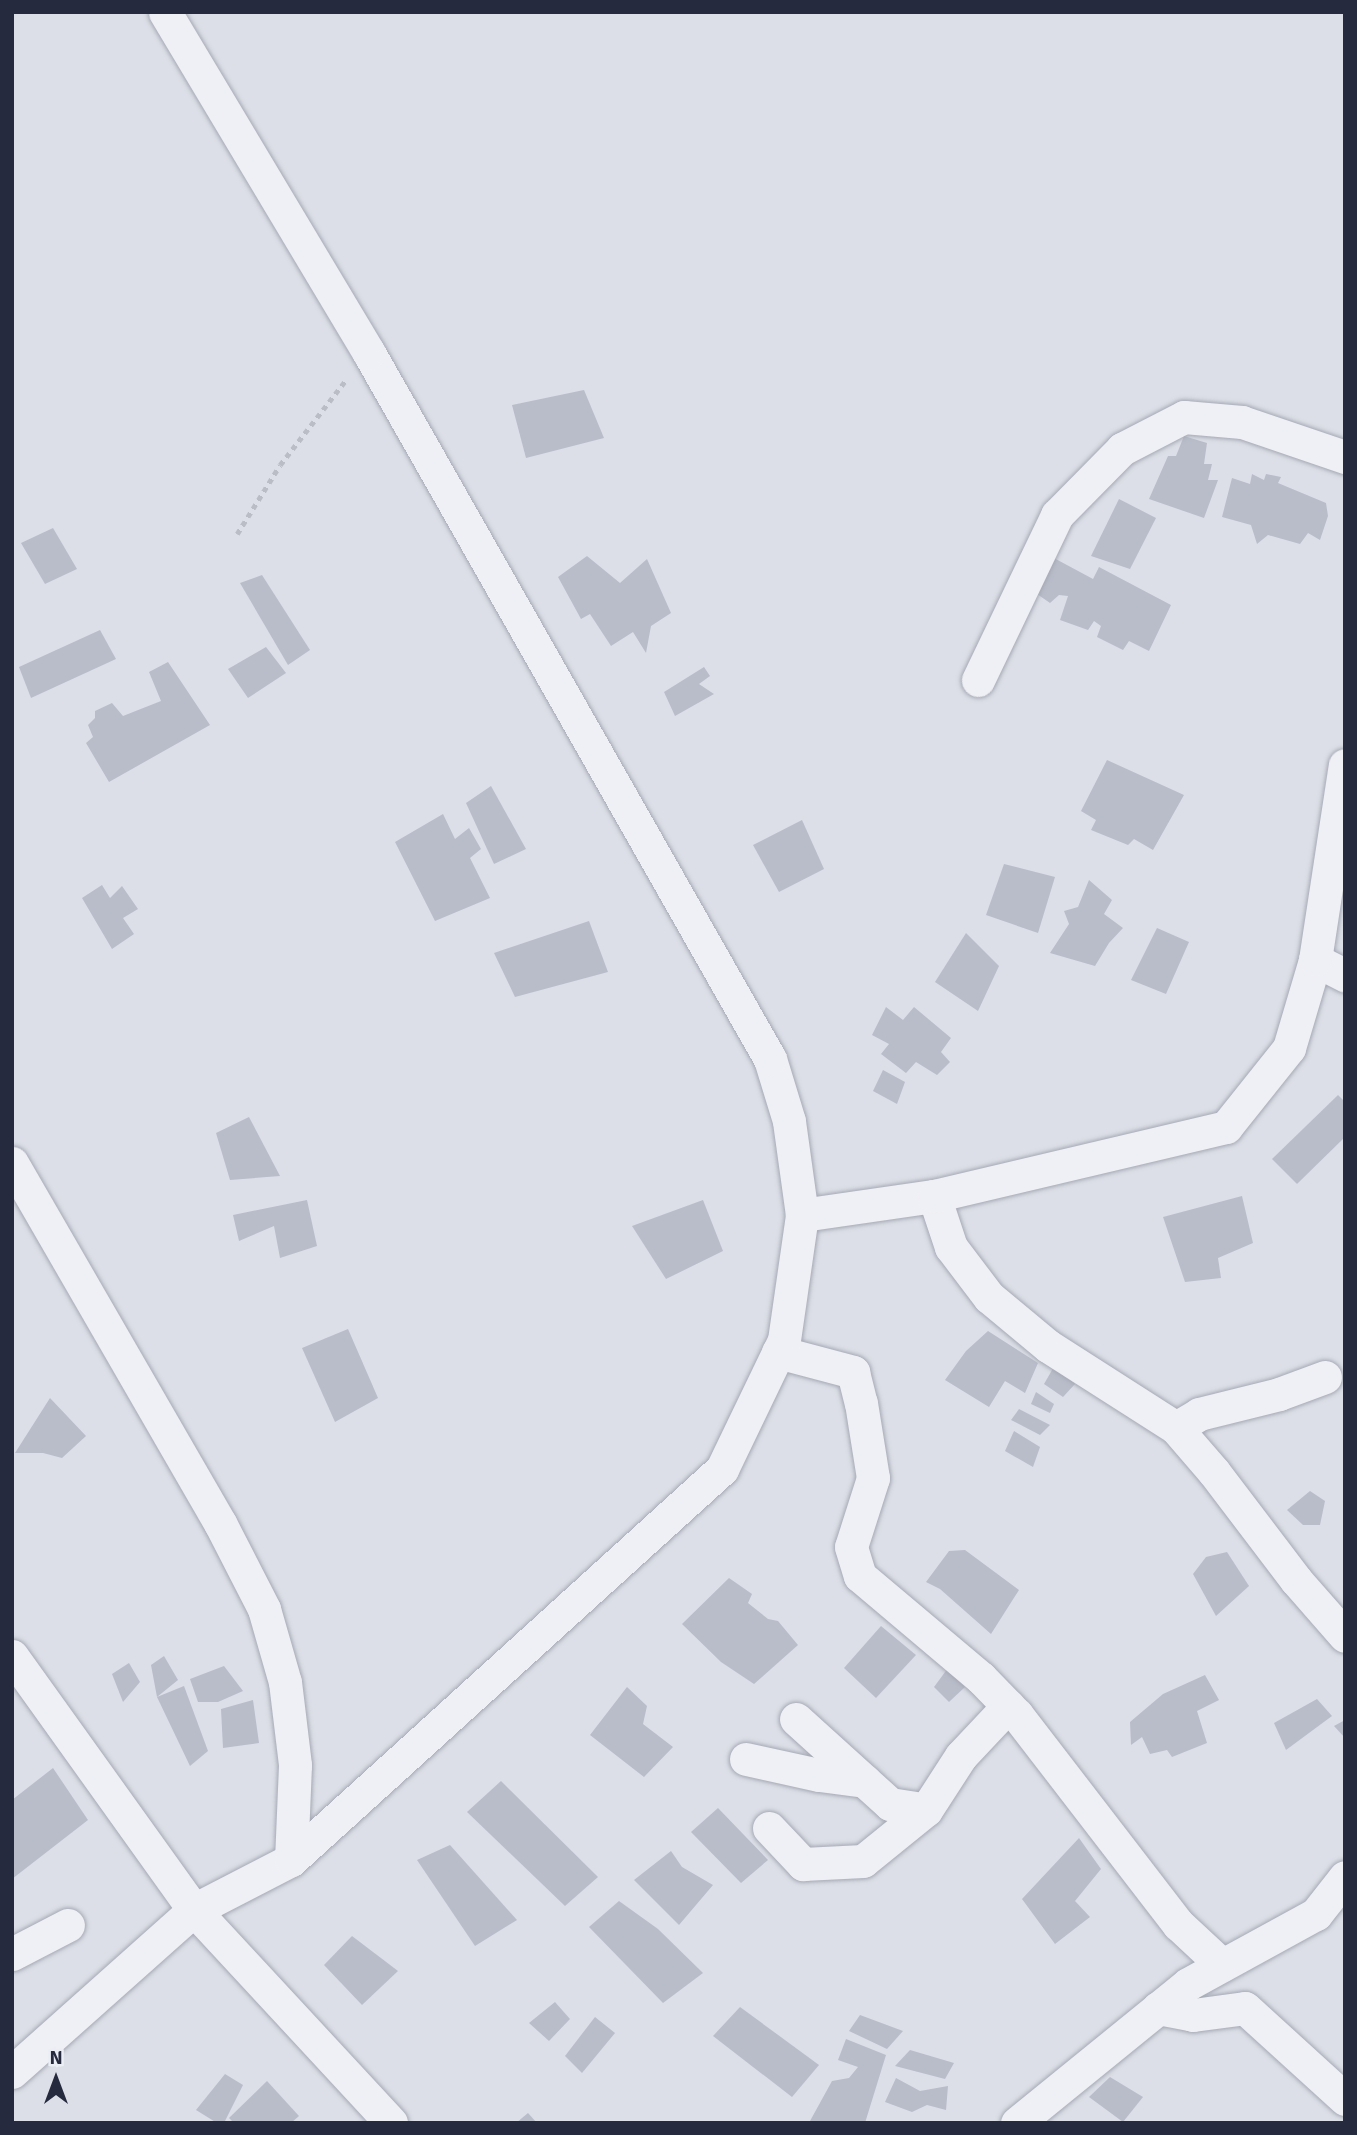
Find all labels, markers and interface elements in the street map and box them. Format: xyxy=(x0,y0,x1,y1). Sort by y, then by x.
north arrow xyxy=(21,2044,91,2114)
text: N xyxy=(49,2046,63,2070)

